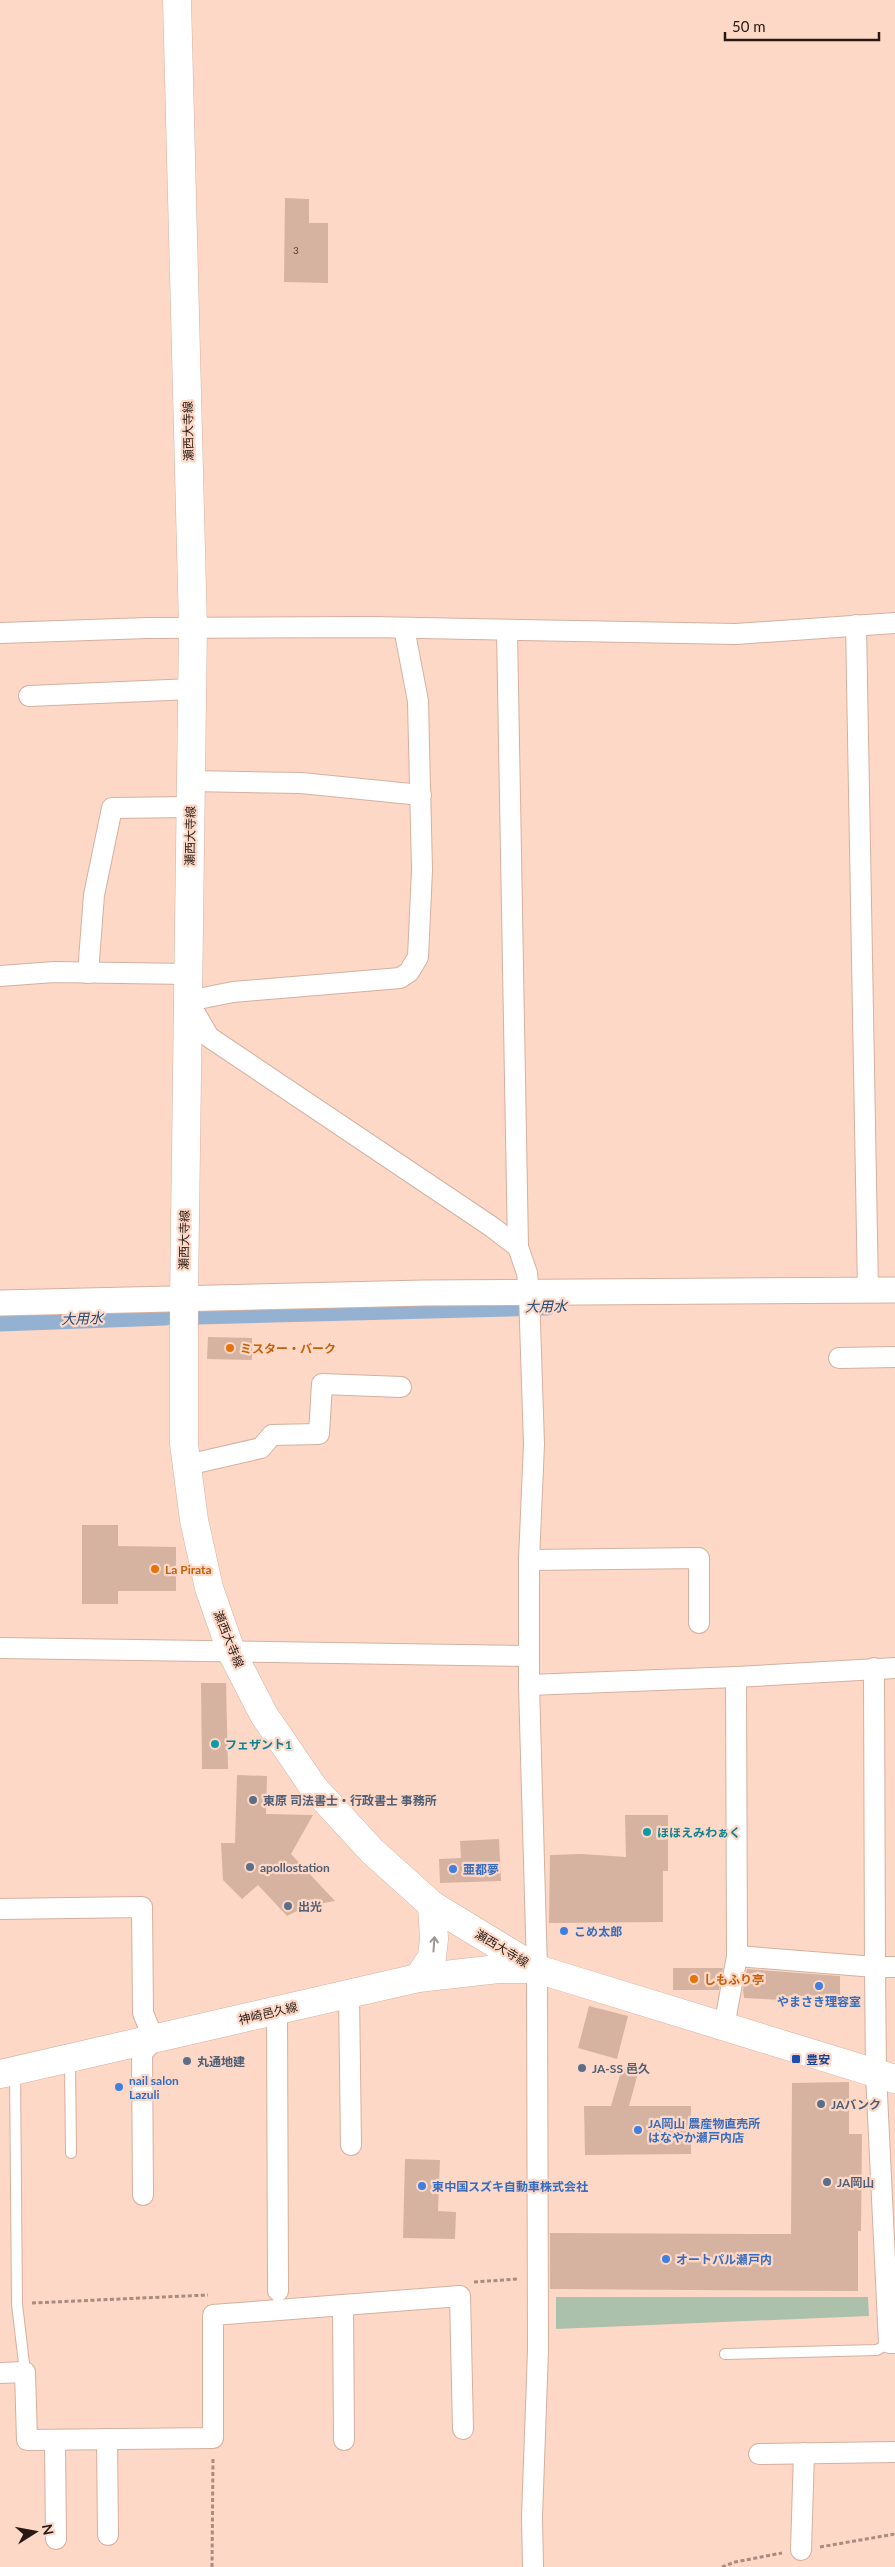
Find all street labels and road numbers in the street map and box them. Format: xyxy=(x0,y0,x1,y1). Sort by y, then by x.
street label: 瀬西大寺線 xyxy=(180,401,196,461)
street label: 瀬西大寺線 xyxy=(182,806,198,866)
street label: 瀬西大寺線 xyxy=(176,1210,192,1270)
street label: 瀬西大寺線 xyxy=(211,1608,247,1670)
street label: 瀬西大寺線 xyxy=(472,1926,532,1970)
street label: 神崎邑久線 xyxy=(237,1999,299,2027)

